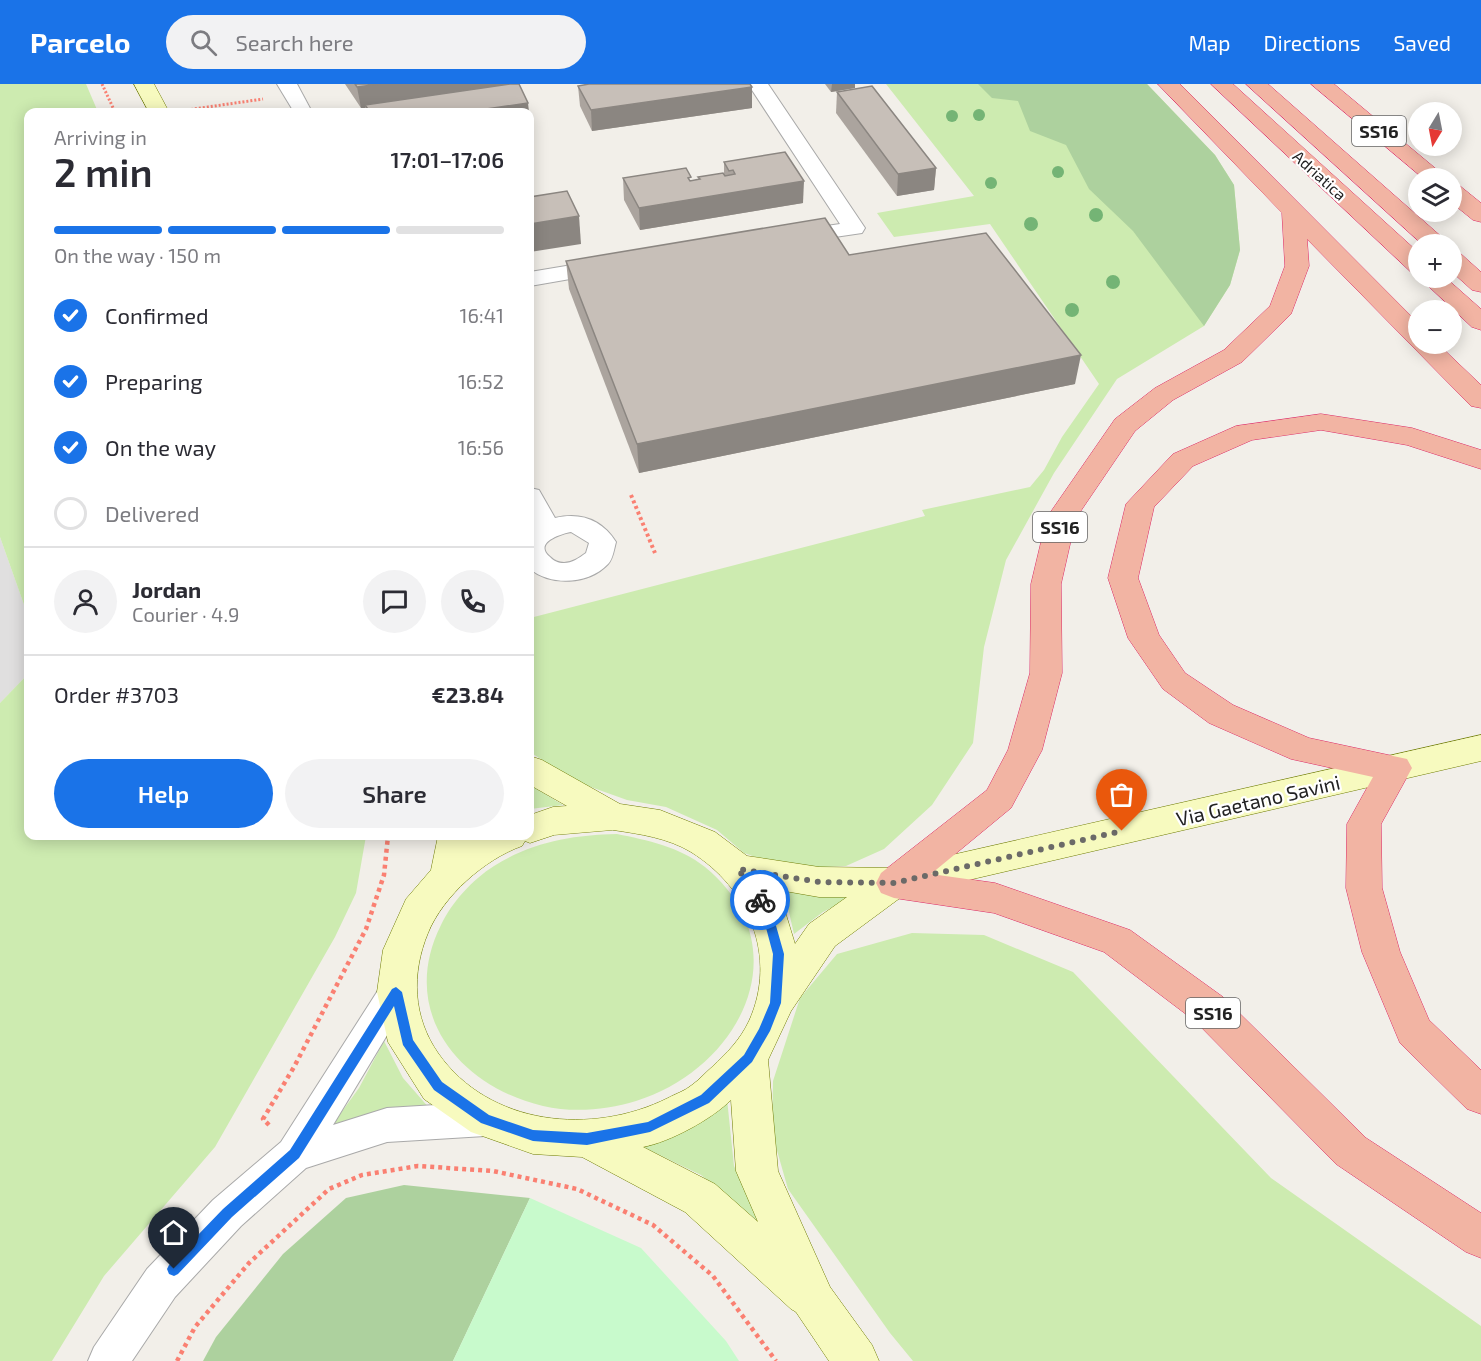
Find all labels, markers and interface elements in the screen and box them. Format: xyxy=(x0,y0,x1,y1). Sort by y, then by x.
search box xyxy=(166,15,586,69)
text: Parcelo xyxy=(30,25,130,59)
icon: search xyxy=(187,26,220,59)
text: Search here xyxy=(235,29,354,55)
text: Map xyxy=(1188,30,1231,55)
text: Directions xyxy=(1264,30,1360,55)
text: Saved xyxy=(1393,30,1451,55)
north arrow xyxy=(1408,102,1462,156)
map controls xyxy=(1408,102,1462,354)
road number: SS16 xyxy=(1352,116,1406,146)
text: Arriving in xyxy=(54,125,147,149)
text: 17:01–17:06 xyxy=(391,146,504,172)
street label: Adriatica xyxy=(1290,146,1350,204)
text: 2 min xyxy=(54,148,153,195)
button: layers xyxy=(1408,168,1462,222)
button: + xyxy=(1408,234,1462,288)
text: On the way · 150 m xyxy=(54,243,221,267)
icon: check xyxy=(54,299,87,332)
button: − xyxy=(1408,300,1462,354)
text: Confirmed xyxy=(105,302,209,328)
text: 16:41 xyxy=(460,303,504,327)
icon: check xyxy=(54,365,87,398)
text: Preparing xyxy=(105,368,203,394)
text: 16:52 xyxy=(458,369,504,393)
icon: check xyxy=(54,431,87,464)
text: On the way xyxy=(105,434,216,460)
text: 16:56 xyxy=(458,435,504,459)
text: Delivered xyxy=(105,500,200,526)
road number: SS16 xyxy=(1033,512,1087,542)
button: person xyxy=(54,570,117,633)
button: chat xyxy=(363,570,426,633)
button: phone xyxy=(441,570,504,633)
text: Jordan xyxy=(132,576,201,602)
text: Courier · 4.9 xyxy=(132,602,239,626)
text: Order #3703 xyxy=(54,681,179,707)
text: €23.84 xyxy=(432,681,504,707)
button: Help xyxy=(54,759,273,828)
button: Share xyxy=(285,759,504,828)
pin xyxy=(1096,769,1147,831)
street label: Via Gaetano Savini xyxy=(1174,769,1342,831)
icon: bag xyxy=(1105,778,1138,811)
courier xyxy=(730,870,790,930)
icon: bike xyxy=(744,884,777,917)
road number: SS16 xyxy=(1186,998,1240,1028)
pin xyxy=(148,1207,199,1269)
icon: home xyxy=(157,1216,190,1249)

